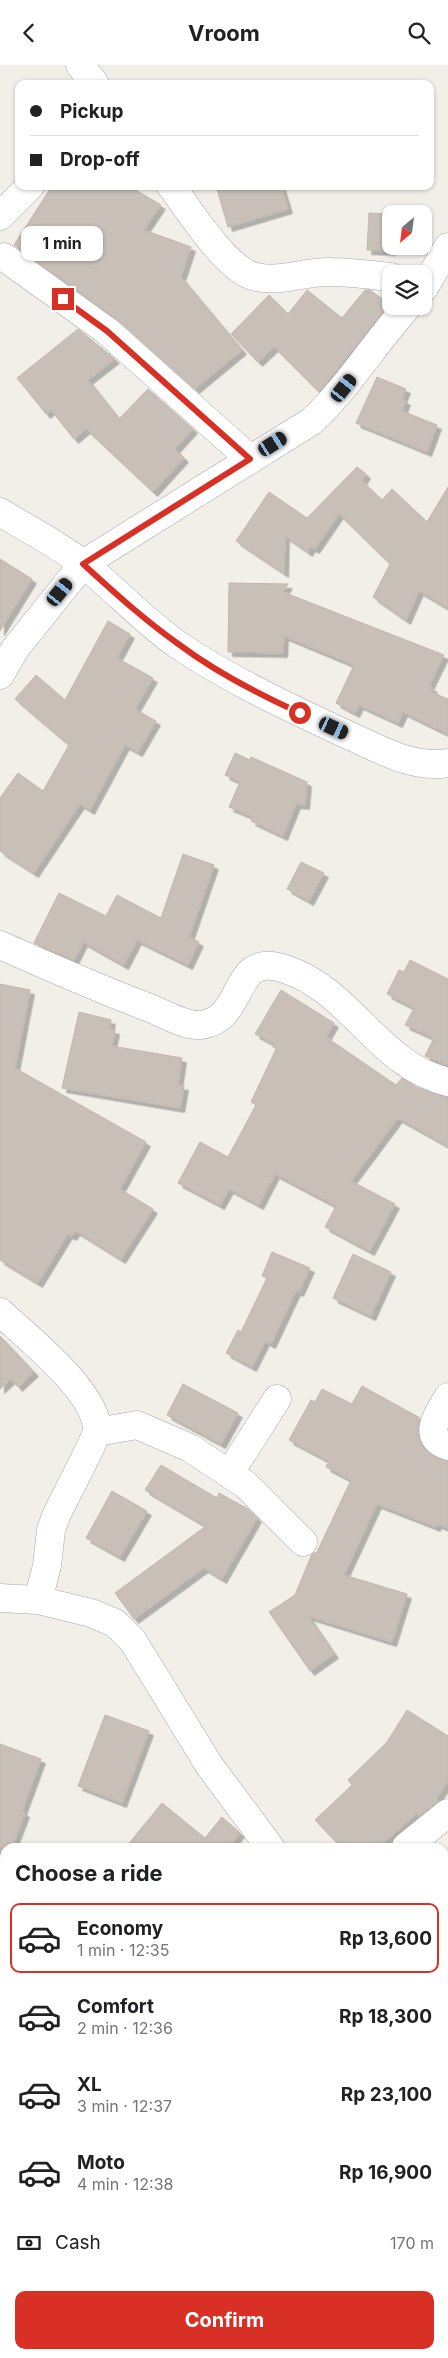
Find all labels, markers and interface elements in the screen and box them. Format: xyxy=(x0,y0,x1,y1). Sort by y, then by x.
icon: back xyxy=(15,19,43,47)
icon: search xyxy=(405,19,433,47)
text: Vroom xyxy=(188,20,260,46)
text: Pickup xyxy=(60,100,123,123)
text: Drop-off xyxy=(60,148,140,171)
north arrow xyxy=(382,205,432,255)
map controls xyxy=(382,205,432,315)
callout: 1 min xyxy=(22,227,104,261)
text: 1 min xyxy=(42,233,82,253)
button: layers xyxy=(382,265,432,315)
route end xyxy=(52,288,74,310)
car xyxy=(328,372,359,404)
car xyxy=(256,430,289,458)
car xyxy=(44,576,75,608)
route start xyxy=(289,702,311,724)
car xyxy=(317,715,350,741)
text: Choose a ride xyxy=(15,1860,163,1886)
icon: car xyxy=(17,1916,62,1961)
text: Economy xyxy=(77,1917,163,1940)
text: Rp 13,600 xyxy=(339,1927,432,1950)
text: 1 min · 12:35 xyxy=(77,1940,169,1960)
icon: car xyxy=(17,1994,62,2039)
text: Comfort xyxy=(77,1995,154,2018)
text: Rp 18,300 xyxy=(339,2005,432,2028)
text: 2 min · 12:36 xyxy=(77,2018,173,2038)
icon: car xyxy=(17,2072,62,2117)
text: XL xyxy=(77,2073,102,2096)
text: Rp 23,100 xyxy=(341,2083,432,2106)
text: 3 min · 12:37 xyxy=(77,2096,172,2116)
icon: car xyxy=(17,2150,62,2195)
text: Moto xyxy=(77,2151,125,2174)
text: Rp 16,900 xyxy=(339,2161,432,2184)
text: 4 min · 12:38 xyxy=(77,2174,173,2194)
icon: cash xyxy=(15,2229,43,2257)
text: Cash xyxy=(55,2231,101,2254)
text: 170 m xyxy=(390,2233,434,2253)
button: Confirm xyxy=(15,2291,434,2349)

